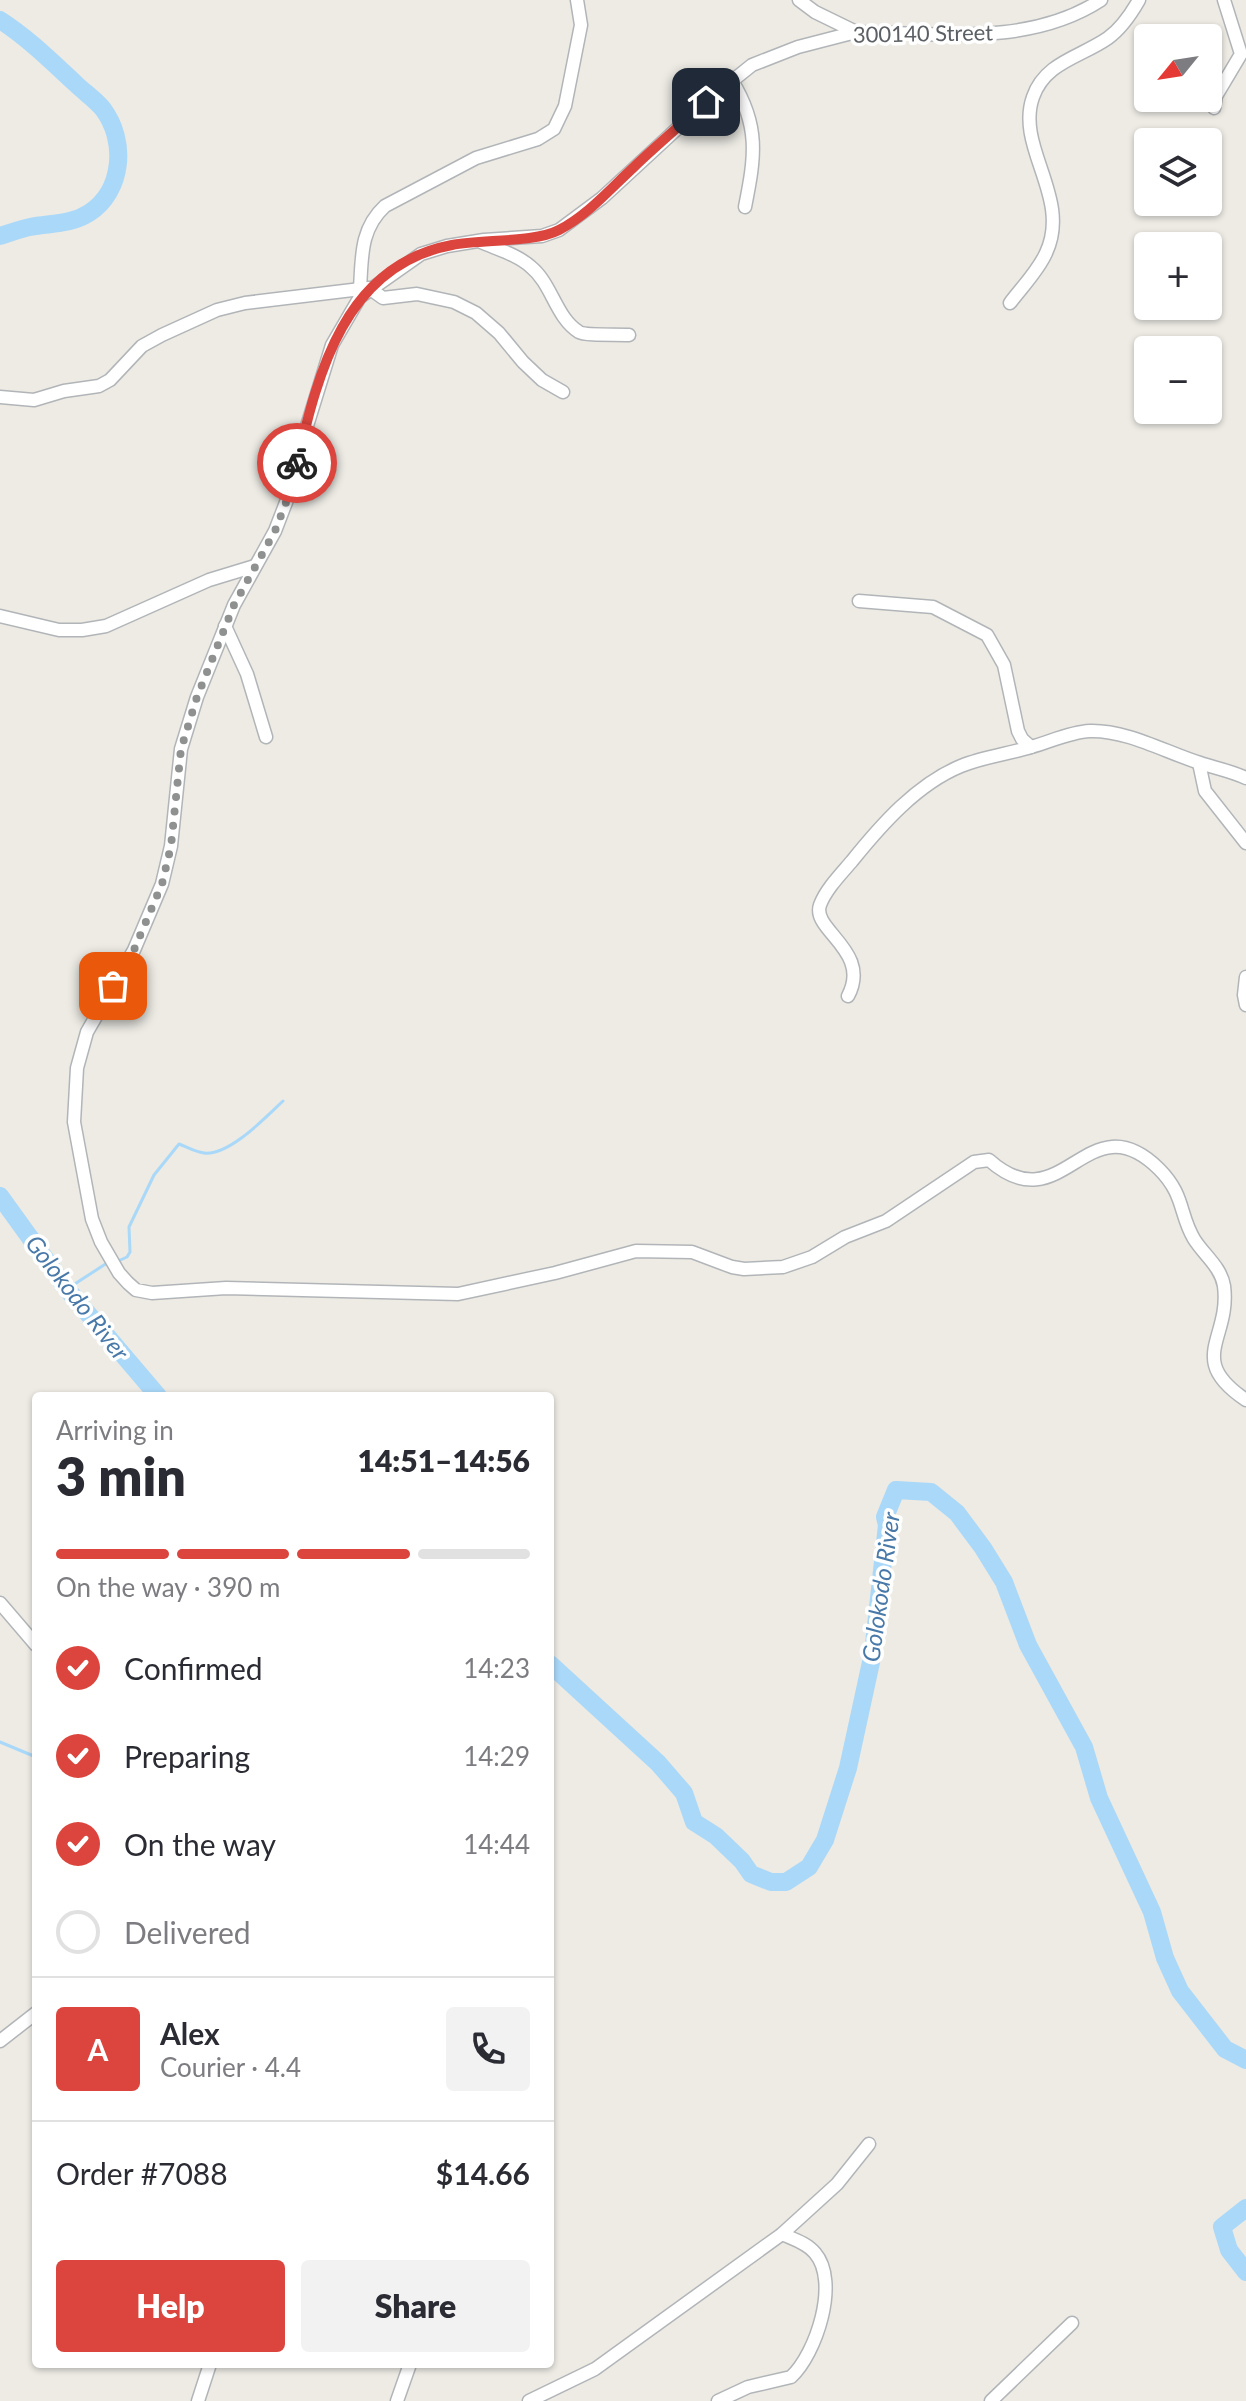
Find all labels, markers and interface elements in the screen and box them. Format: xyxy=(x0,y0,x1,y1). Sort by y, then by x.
street label: 300140 Street xyxy=(853,18,993,48)
north arrow xyxy=(1134,24,1222,112)
map controls xyxy=(1134,24,1222,424)
pin xyxy=(672,68,740,136)
icon: home xyxy=(684,80,728,124)
button: layers xyxy=(1134,128,1222,216)
button: + xyxy=(1134,232,1222,320)
button: − xyxy=(1134,336,1222,424)
courier xyxy=(257,423,337,503)
icon: bike xyxy=(275,441,319,485)
pin xyxy=(79,952,147,1020)
icon: bag xyxy=(91,964,135,1008)
water label: Golokodo River xyxy=(20,1229,136,1366)
text: Arriving in xyxy=(56,1414,174,1446)
text: 14:51–14:56 xyxy=(357,1442,530,1478)
text: 3 min xyxy=(56,1445,186,1507)
water label: Golokodo River xyxy=(855,1510,905,1664)
text: On the way · 390 m xyxy=(56,1571,280,1603)
icon: check xyxy=(56,1646,100,1690)
text: Confirmed xyxy=(124,1650,263,1686)
text: 14:23 xyxy=(463,1652,530,1684)
icon: check xyxy=(56,1734,100,1778)
text: Preparing xyxy=(124,1738,250,1774)
text: 14:29 xyxy=(463,1740,530,1772)
icon: check xyxy=(56,1822,100,1866)
text: On the way xyxy=(124,1826,276,1862)
text: 14:44 xyxy=(463,1828,530,1860)
text: Delivered xyxy=(124,1914,251,1950)
button: phone xyxy=(446,2007,530,2091)
text: Alex xyxy=(160,2015,220,2051)
text: A xyxy=(88,2031,108,2067)
text: Courier · 4.4 xyxy=(160,2051,301,2083)
text: Order #7088 xyxy=(56,2155,228,2191)
text: $14.66 xyxy=(436,2155,530,2191)
button: Help xyxy=(56,2260,285,2352)
button: Share xyxy=(301,2260,530,2352)

